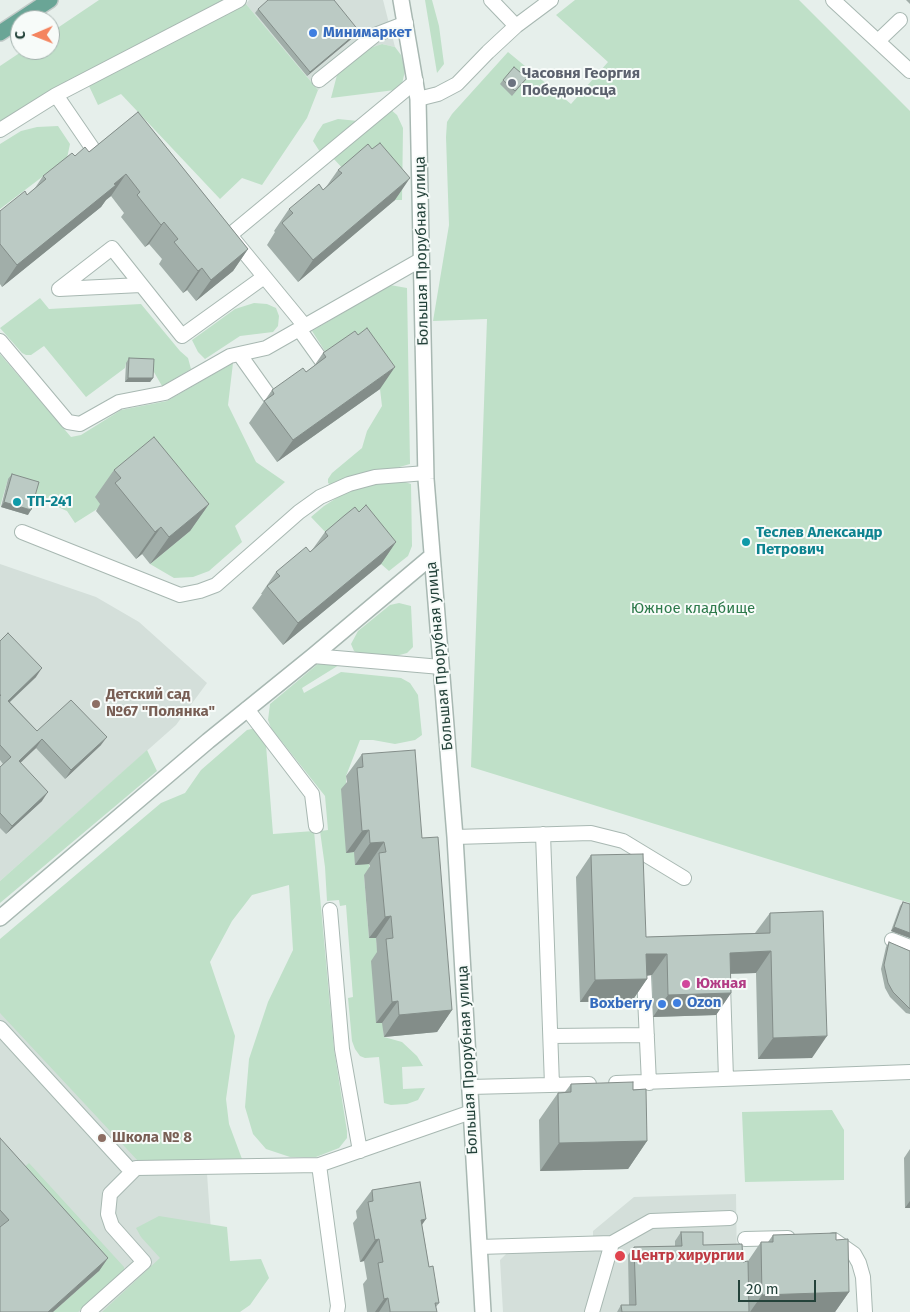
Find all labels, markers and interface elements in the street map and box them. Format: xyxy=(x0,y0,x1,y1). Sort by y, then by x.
north arrow xyxy=(10,10,60,60)
place label: Минимаркет xyxy=(323,24,412,42)
marker: Минимаркет xyxy=(307,27,319,39)
text: С xyxy=(12,31,29,39)
place label: Часовня Георгия Победоносца xyxy=(522,65,640,100)
marker: Часовня Георгия Победоносца xyxy=(506,77,518,89)
street label: Большая Прорубная улица xyxy=(411,156,433,346)
place label: ТП-241 xyxy=(27,493,72,511)
marker: ТП-241 xyxy=(11,496,23,508)
place label: Теслев Александр Петрович xyxy=(756,524,883,559)
marker: Теслев Александр Петрович xyxy=(740,536,752,548)
street label: Большая Прорубная улица xyxy=(423,561,457,751)
park label: Южное кладбище xyxy=(631,600,755,618)
place label: Детский сад №67 "Полянка" xyxy=(106,686,215,721)
marker: Детский сад №67 "Полянка" xyxy=(90,698,102,710)
street label: Большая Прорубная улица xyxy=(454,965,482,1155)
place label: Южная xyxy=(696,975,747,993)
marker: Южная xyxy=(680,978,692,990)
place label: Ozon xyxy=(687,994,721,1012)
place label: Boxberry xyxy=(589,995,652,1013)
marker: Ozon xyxy=(671,997,683,1009)
marker: Boxberry xyxy=(656,998,668,1010)
place label: Школа № 8 xyxy=(112,1129,192,1147)
marker: Школа № 8 xyxy=(96,1132,108,1144)
place label: Центр хирургии xyxy=(631,1247,744,1265)
marker: Центр хирургии xyxy=(613,1249,627,1263)
scale bar xyxy=(740,1270,818,1302)
text: 20 m xyxy=(746,1280,779,1298)

